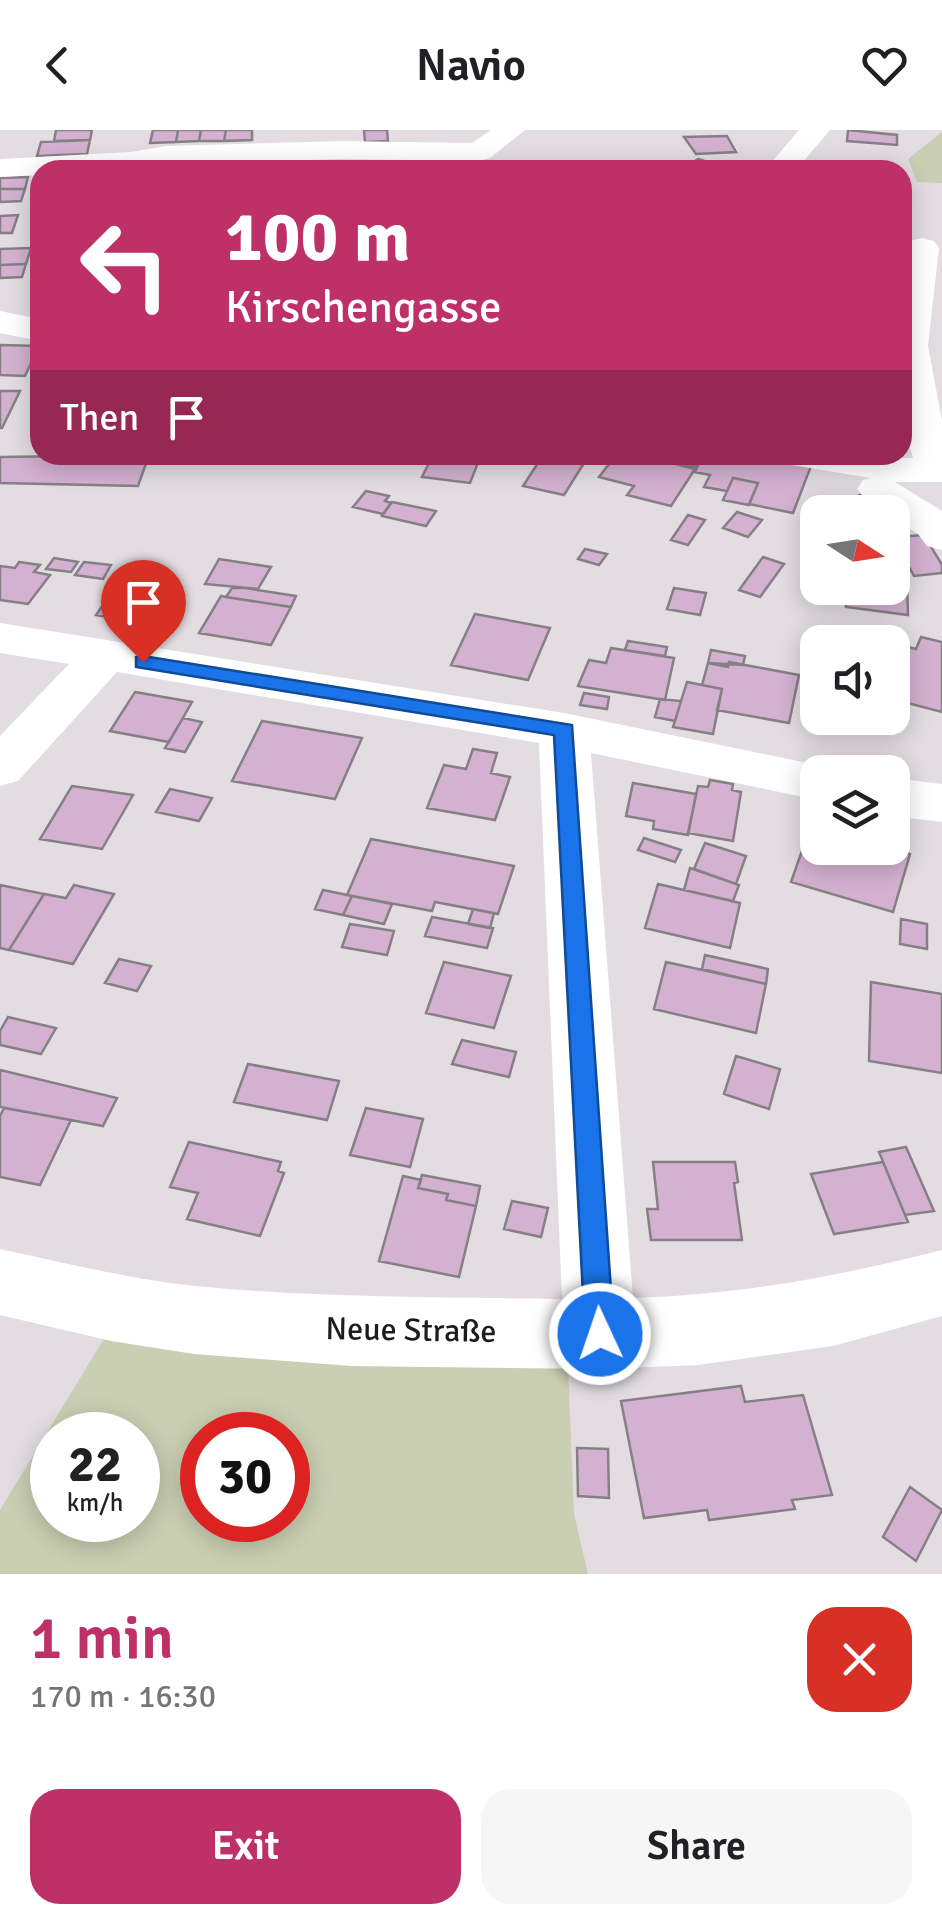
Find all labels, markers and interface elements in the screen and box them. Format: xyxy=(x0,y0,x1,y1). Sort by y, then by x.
icon: back xyxy=(30,38,85,93)
text: Navio xyxy=(416,38,526,93)
icon: heart xyxy=(857,38,912,93)
text: 100 m xyxy=(225,194,410,280)
icon: left xyxy=(60,200,190,330)
text: Kirschengasse xyxy=(225,280,502,335)
icon: arrive xyxy=(159,390,214,445)
text: Then xyxy=(60,394,139,441)
north arrow xyxy=(800,495,910,605)
map controls xyxy=(800,495,910,865)
pin xyxy=(101,560,186,663)
icon: arrive xyxy=(116,575,171,630)
button: sound xyxy=(800,625,910,735)
button: layers xyxy=(800,755,910,865)
position arrow xyxy=(548,1282,652,1386)
street label: Neue Straße xyxy=(325,1309,497,1351)
speed limit sign: 30 xyxy=(180,1412,310,1542)
text: 22 xyxy=(68,1434,122,1496)
text: km/h xyxy=(67,1487,123,1518)
text: 1 min xyxy=(30,1602,174,1676)
button: close xyxy=(807,1607,912,1712)
text: 170 m · 16:30 xyxy=(30,1677,216,1716)
button: Exit xyxy=(30,1789,461,1904)
button: Share xyxy=(481,1789,912,1904)

